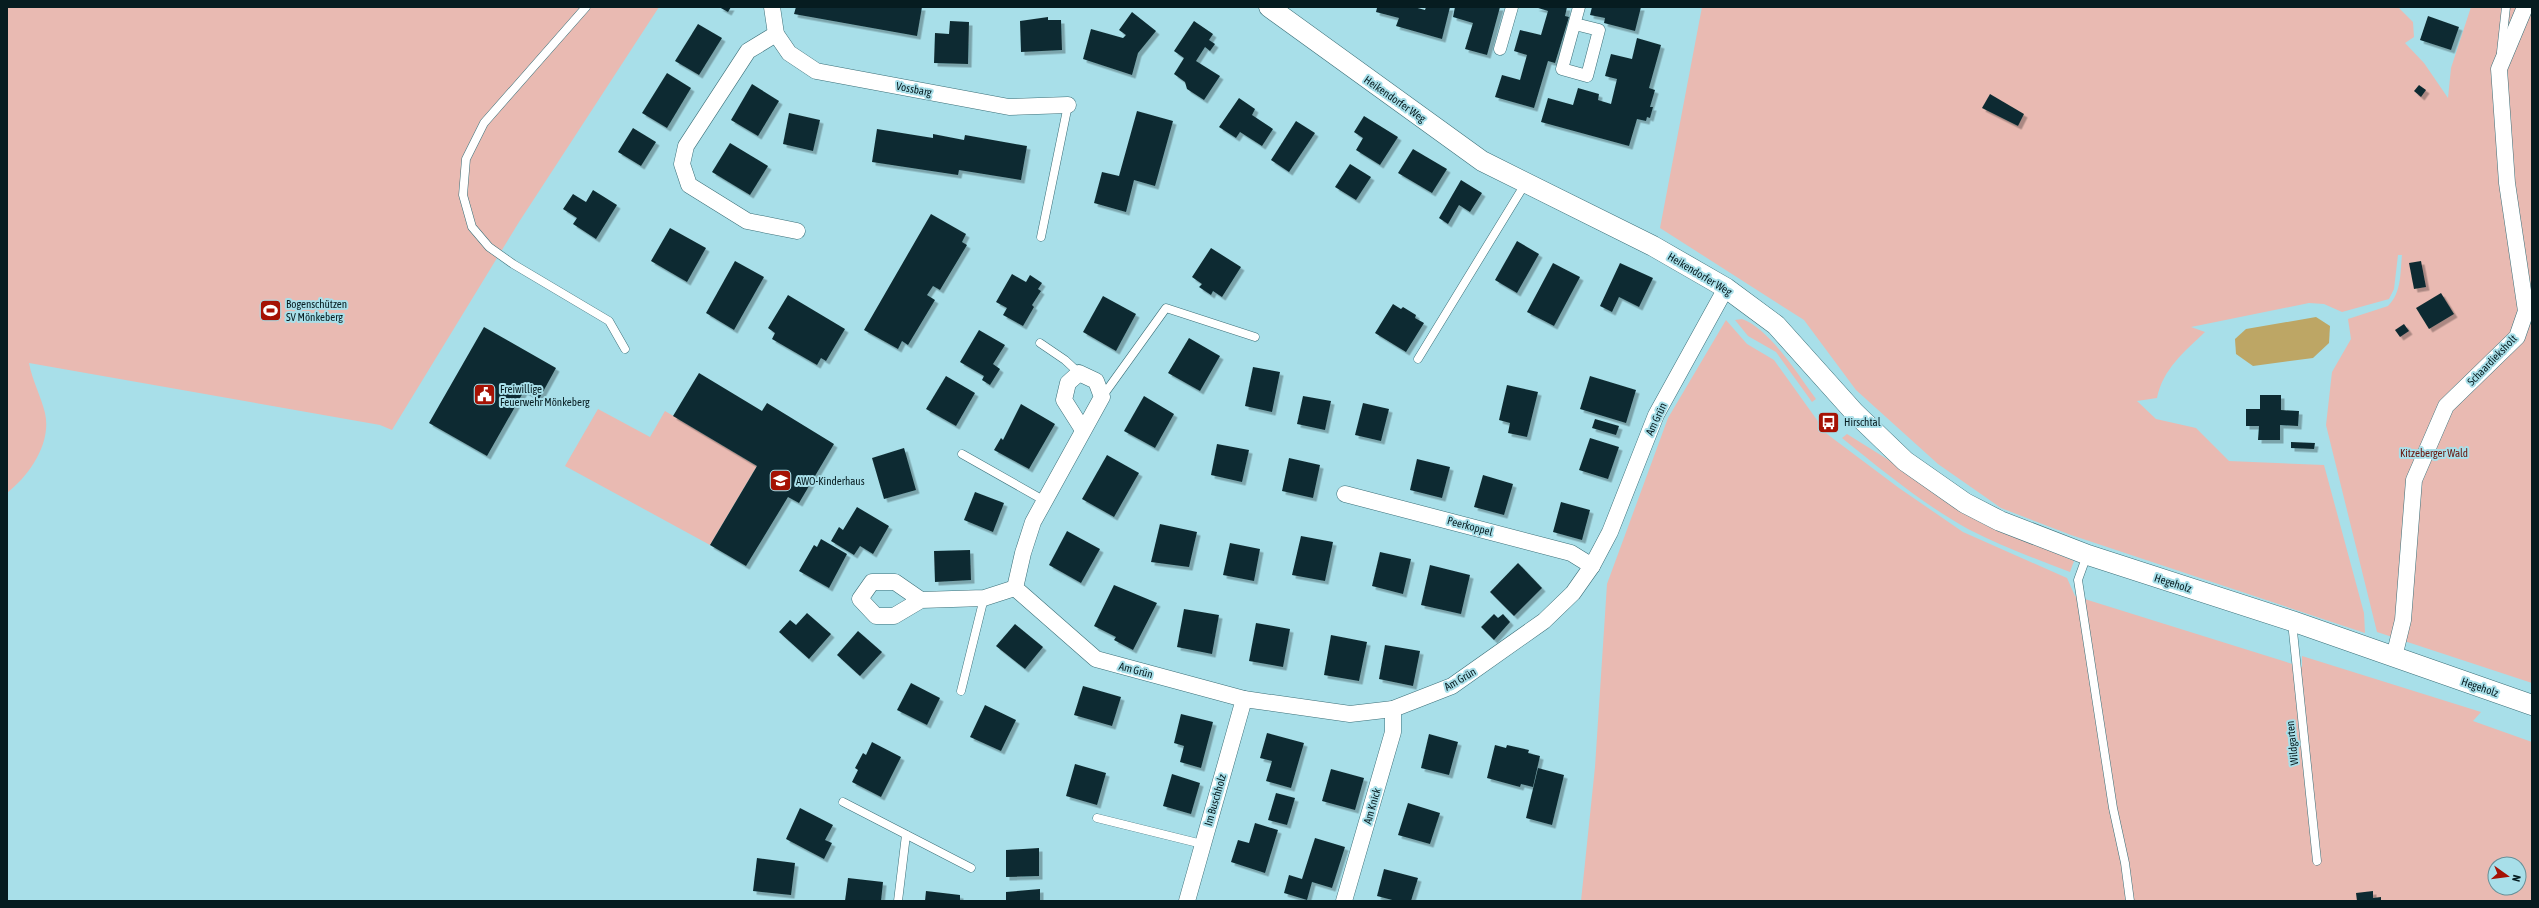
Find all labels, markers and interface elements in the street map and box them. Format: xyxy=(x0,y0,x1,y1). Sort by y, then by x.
street label: Heikendorfer Weg xyxy=(1362,73,1428,125)
street label: Vossbarg xyxy=(895,80,933,98)
street label: Heikendorfer Weg xyxy=(1666,250,1734,298)
sports icon: Bogenschützen SV Mönkeberg xyxy=(258,297,284,323)
place label: Bogenschützen SV Mönkeberg xyxy=(286,298,347,323)
street label: Schaardieksholt xyxy=(2465,332,2519,388)
public building icon: Freiwillige Feuerwehr Mönkeberg xyxy=(471,382,497,408)
place label: Freiwillige Feuerwehr Mönkeberg xyxy=(500,383,590,408)
street label: Am Grün xyxy=(1643,401,1669,437)
bus stop icon: Hirschtal xyxy=(1815,409,1841,435)
place label: Hirschtal xyxy=(1844,416,1881,428)
park label: Kitzeberger Wald xyxy=(2400,447,2468,459)
school or university icon: AWO-Kinderhaus xyxy=(767,468,793,494)
place label: AWO-Kinderhaus xyxy=(796,475,865,487)
street label: Peerkoppel xyxy=(1446,514,1494,538)
street label: Hegeholz xyxy=(2153,571,2193,595)
street label: Am Grün xyxy=(1118,660,1154,680)
street label: Am Grün xyxy=(1442,665,1478,693)
street label: Hegeholz xyxy=(2460,675,2500,699)
street label: Wildgarten xyxy=(2284,720,2300,766)
street label: Im Buschholz xyxy=(1202,773,1228,827)
street label: Am Knick xyxy=(1361,786,1383,825)
north arrow xyxy=(2487,856,2527,896)
text: N xyxy=(2510,874,2523,883)

